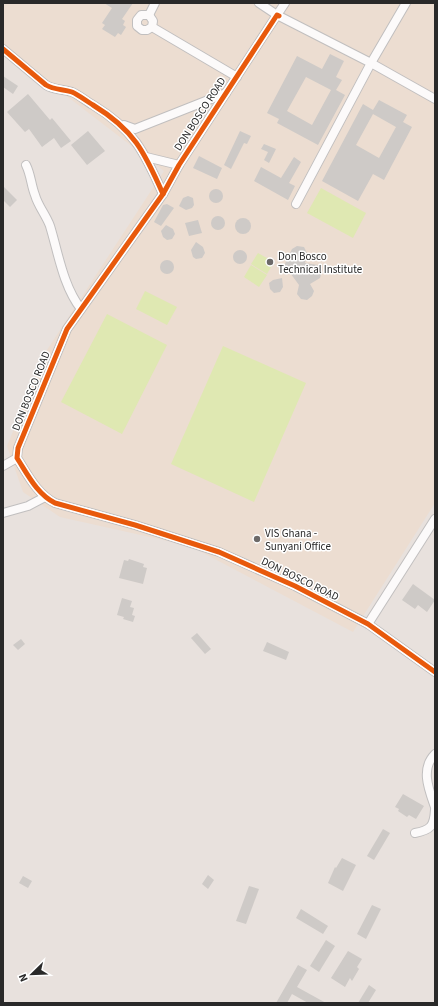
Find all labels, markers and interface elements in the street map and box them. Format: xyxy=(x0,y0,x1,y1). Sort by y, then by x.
street label: DON BOSCO ROAD xyxy=(171,74,229,154)
place label: Don Bosco Technical Institute xyxy=(278,249,363,277)
marker: Don Bosco Technical Institute xyxy=(265,257,275,267)
street label: DON BOSCO ROAD xyxy=(8,349,54,433)
place label: VIS Ghana - Sunyani Office xyxy=(265,526,331,554)
marker: VIS Ghana - Sunyani Office xyxy=(252,534,262,544)
street label: DON BOSCO ROAD xyxy=(259,554,342,604)
north arrow xyxy=(12,954,52,994)
text: N xyxy=(15,971,32,984)

